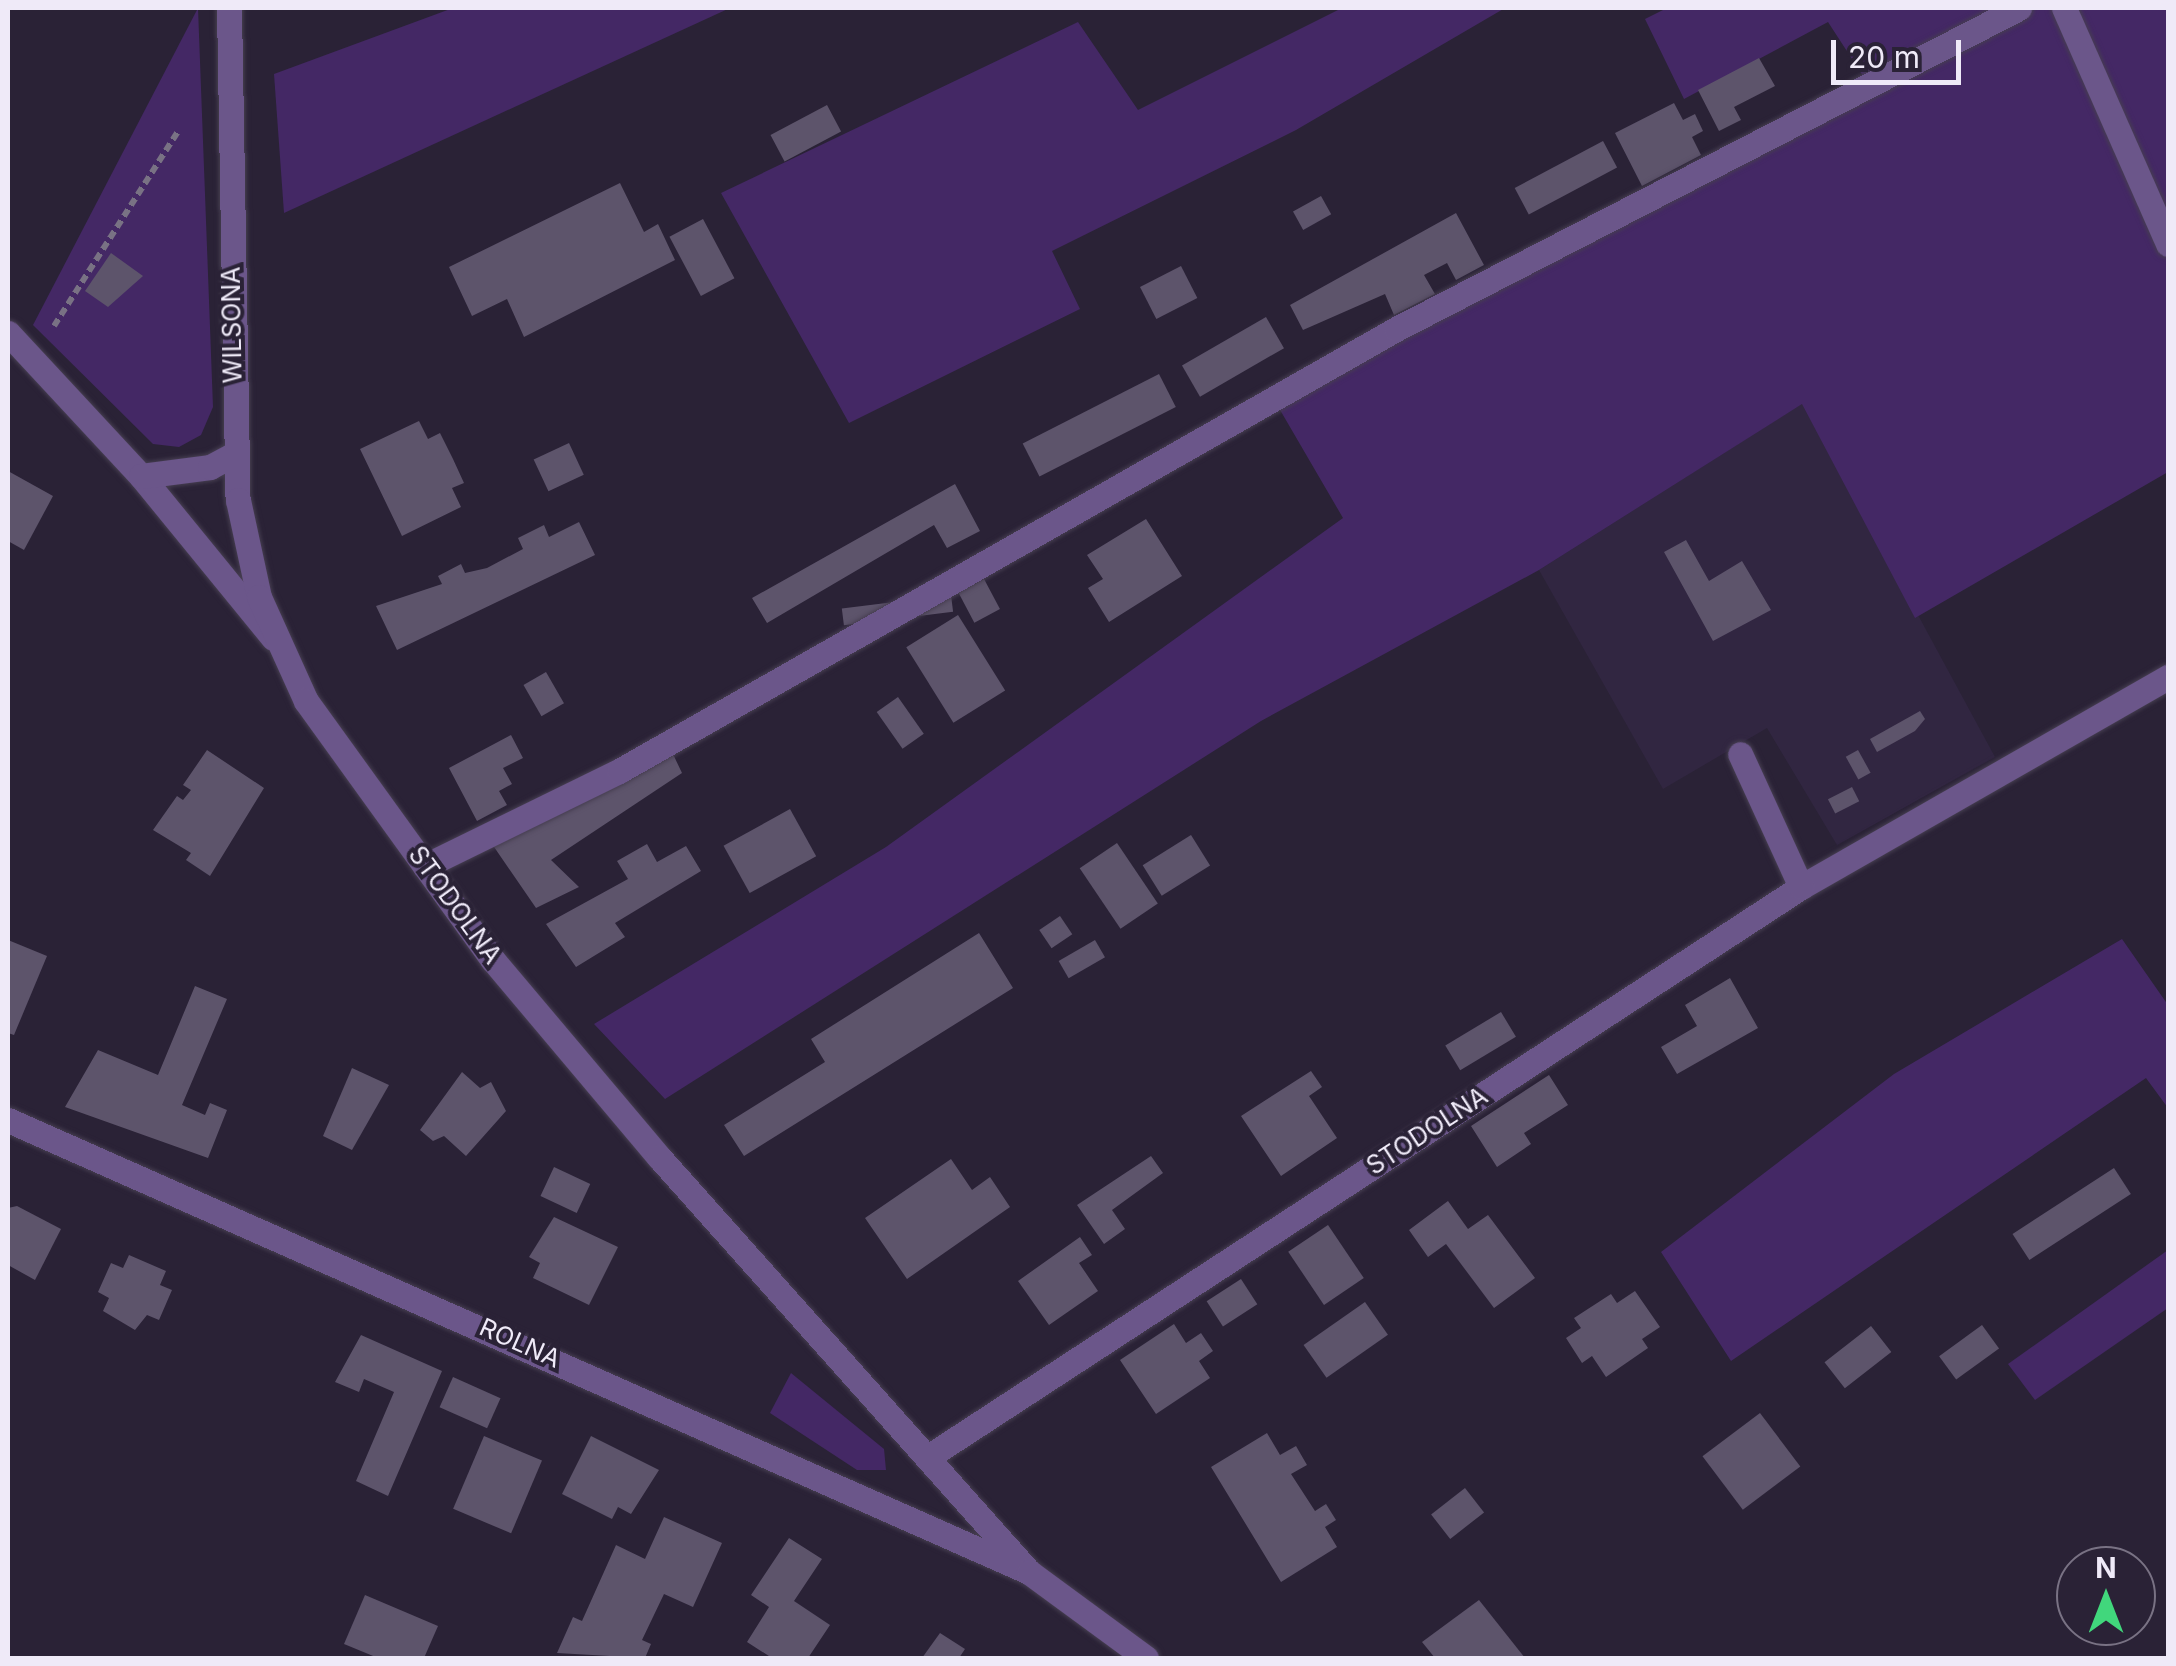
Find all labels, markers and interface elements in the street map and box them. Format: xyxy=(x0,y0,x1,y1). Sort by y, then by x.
scale bar xyxy=(1836,20,1966,82)
text: 20 m xyxy=(1848,39,1920,75)
street label: WILSONA xyxy=(216,266,248,384)
street label: STODOLNA xyxy=(402,840,508,970)
street label: STODOLNA xyxy=(1361,1081,1493,1181)
street label: ROLNA xyxy=(475,1312,565,1374)
north arrow xyxy=(2056,1546,2156,1646)
text: N xyxy=(2095,1551,2117,1585)

